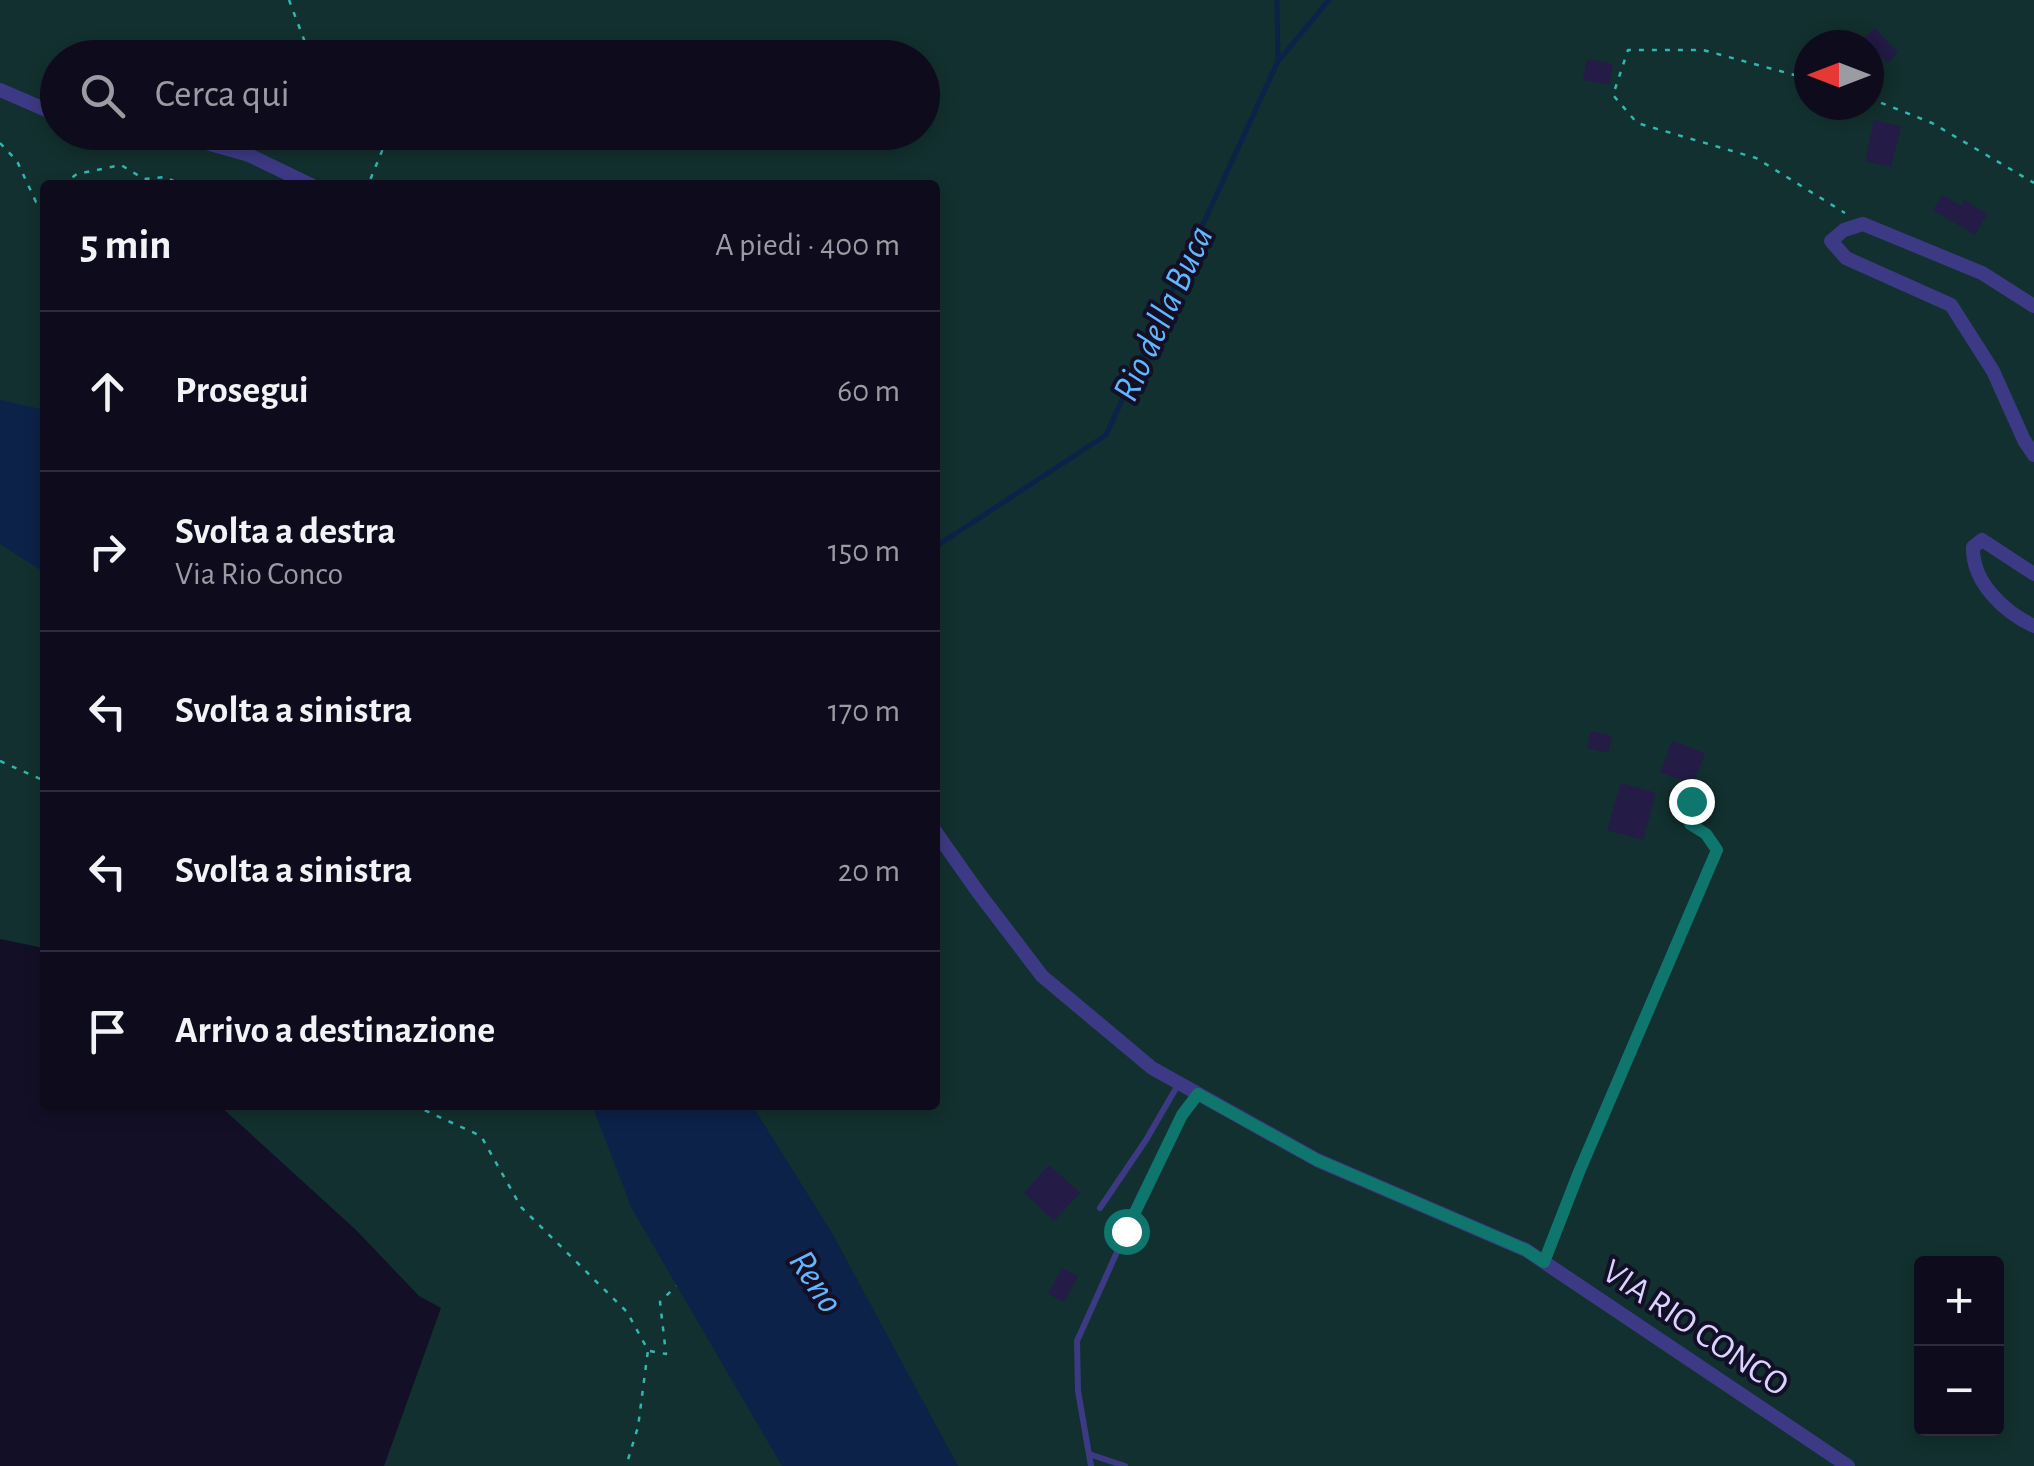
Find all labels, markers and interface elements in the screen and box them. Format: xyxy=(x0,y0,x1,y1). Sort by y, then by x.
north arrow xyxy=(1794,30,1884,120)
search box xyxy=(40,40,940,150)
icon: search xyxy=(75,68,130,123)
text: Cerca qui xyxy=(155,76,290,114)
water label: Rio della Buca xyxy=(1107,220,1221,407)
text: 5 min xyxy=(80,224,172,266)
text: A piedi · 400 m xyxy=(715,229,900,261)
icon: ahead xyxy=(80,364,135,419)
text: Prosegui xyxy=(175,372,309,410)
text: 60 m xyxy=(837,375,900,407)
text: Svolta a destra xyxy=(175,513,396,551)
icon: right xyxy=(80,524,135,579)
text: 150 m xyxy=(828,535,900,567)
text: Via Rio Conco xyxy=(175,558,343,590)
icon: left xyxy=(80,684,135,739)
text: Svolta a sinistra xyxy=(175,692,412,730)
text: 170 m xyxy=(828,695,900,727)
route end xyxy=(1669,779,1715,825)
icon: left xyxy=(80,844,135,899)
text: Svolta a sinistra xyxy=(175,852,412,890)
text: 20 m xyxy=(838,855,900,887)
icon: arrive xyxy=(80,1004,135,1059)
text: Arrivo a destinazione xyxy=(175,1012,495,1050)
route start xyxy=(1104,1209,1150,1255)
water label: Reno xyxy=(781,1244,849,1320)
street label: VIA RIO CONCO xyxy=(1596,1253,1794,1403)
map controls xyxy=(1914,1256,2004,1436)
button: + xyxy=(1914,1256,2004,1346)
button: − xyxy=(1914,1346,2004,1436)

